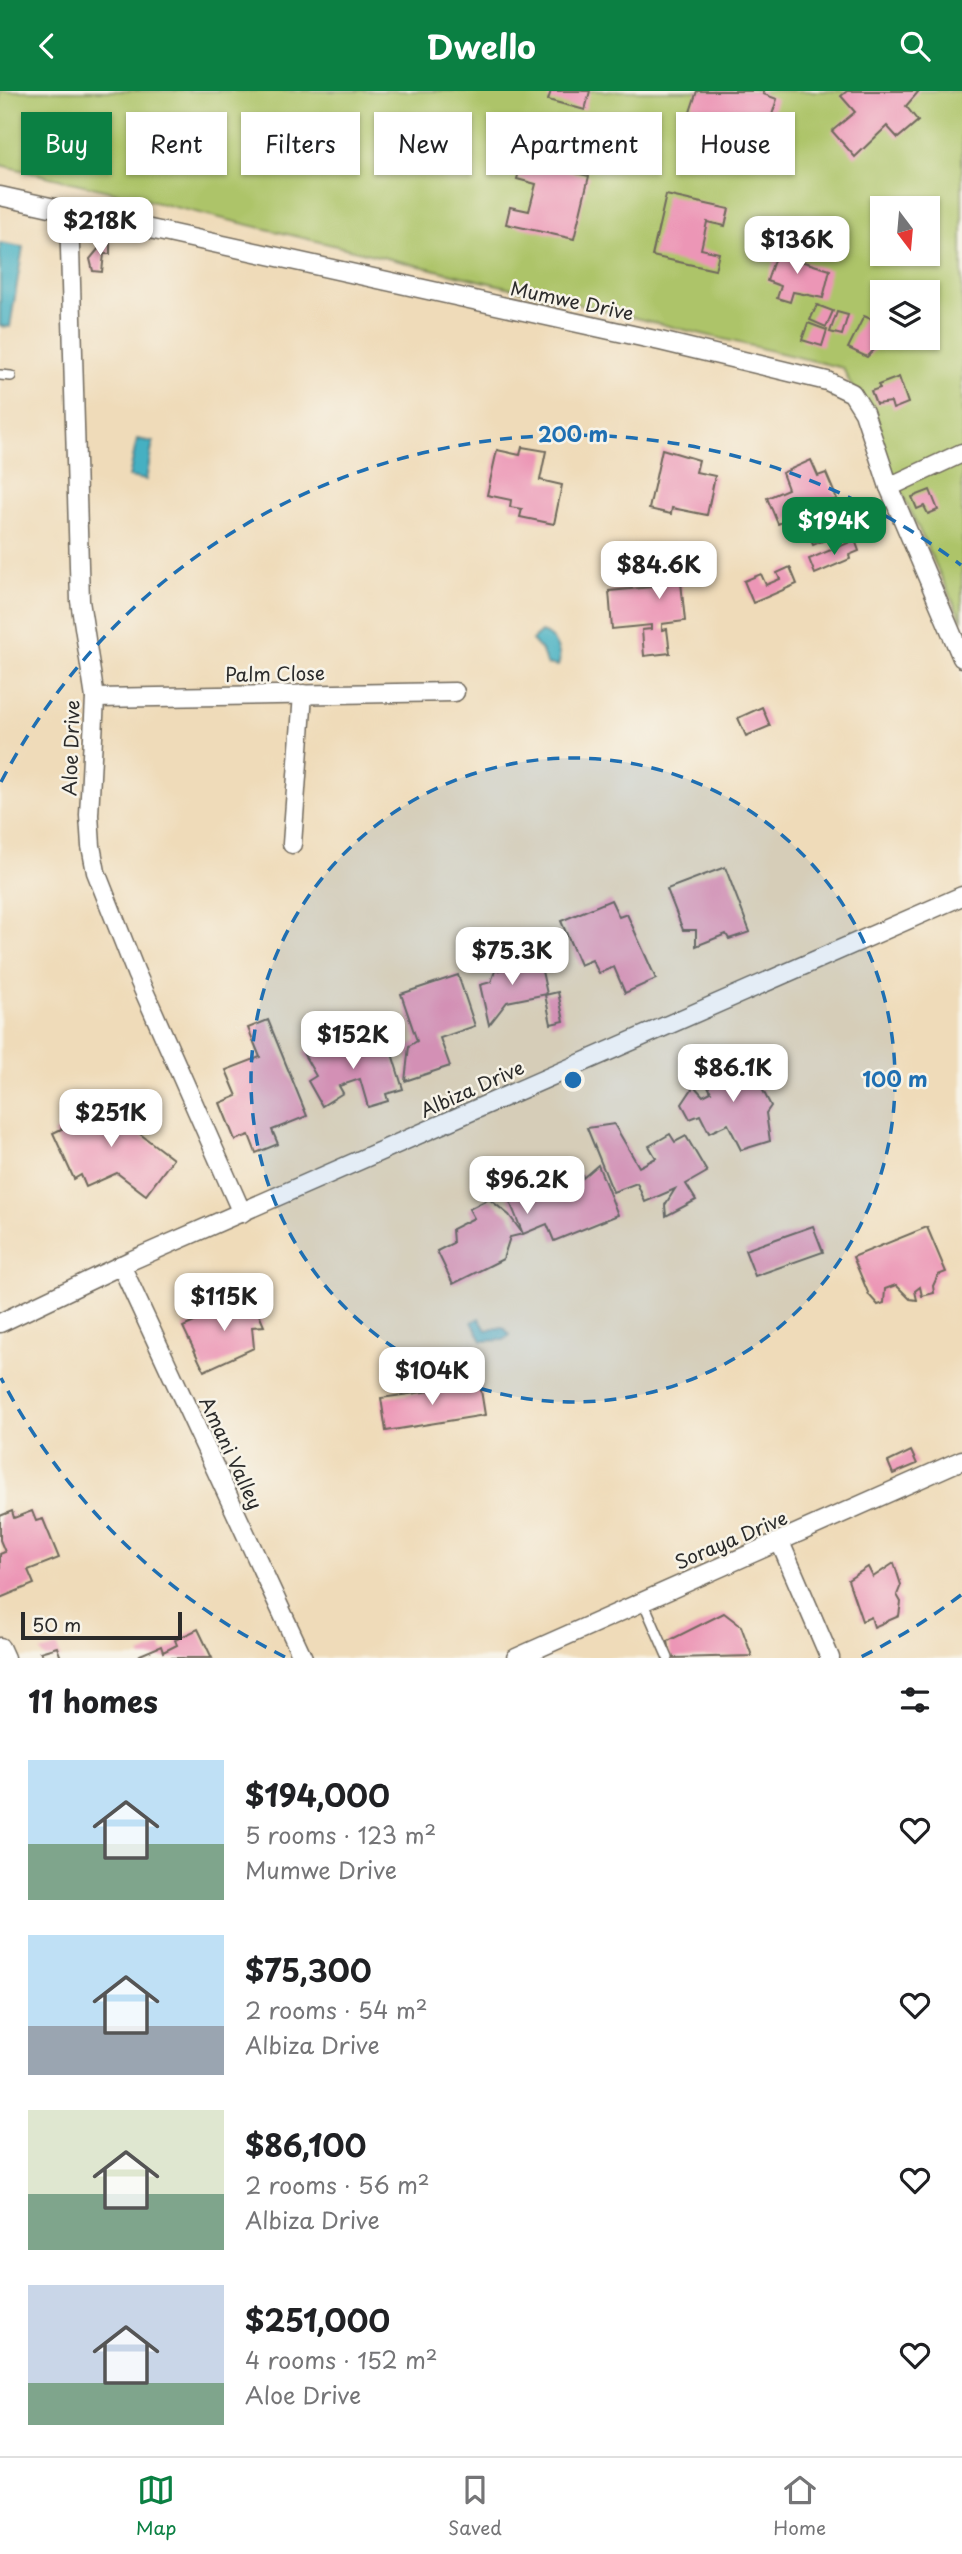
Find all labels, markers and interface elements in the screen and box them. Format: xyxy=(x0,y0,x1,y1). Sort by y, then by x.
text: Dwello xyxy=(426,22,536,70)
icon: back xyxy=(28,27,66,65)
icon: search xyxy=(896,27,934,65)
chip: Buy xyxy=(21,112,112,175)
chip: Rent xyxy=(126,112,227,175)
chip: Filters xyxy=(241,112,360,175)
chip: New xyxy=(374,112,472,175)
chip: Apartment xyxy=(486,112,662,175)
chip: House xyxy=(676,112,795,175)
north arrow xyxy=(870,196,940,266)
map controls xyxy=(870,196,940,350)
pin: $218K xyxy=(51,197,149,257)
text: $218K xyxy=(63,202,137,237)
pin: $136K xyxy=(748,216,846,276)
text: $136K xyxy=(760,221,834,256)
street label: Mumwe Drive xyxy=(508,273,637,327)
button: layers xyxy=(870,280,940,350)
text: 200 m xyxy=(538,417,608,449)
pin: $194K xyxy=(785,497,883,557)
text: $194K xyxy=(798,502,870,537)
pin: $84.6K xyxy=(602,541,716,601)
text: $84.6K xyxy=(617,546,701,581)
street label: Palm Close xyxy=(225,658,325,688)
street label: Aloe Drive xyxy=(54,699,86,796)
pin: $75.3K xyxy=(455,927,569,987)
text: $75.3K xyxy=(472,932,552,967)
pin: $152K xyxy=(304,1011,402,1071)
text: $152K xyxy=(317,1016,389,1051)
pin: $86.1K xyxy=(676,1045,790,1104)
text: $86.1K xyxy=(694,1049,772,1084)
street label: Albiza Drive xyxy=(415,1053,528,1124)
text: 100 m xyxy=(862,1062,928,1094)
centre of rings xyxy=(561,1068,585,1092)
pin: $251K xyxy=(62,1089,160,1149)
text: $251K xyxy=(75,1094,147,1129)
pin: $96.2K xyxy=(470,1157,584,1216)
text: $96.2K xyxy=(485,1161,569,1196)
pin: $115K xyxy=(175,1273,273,1333)
text: $115K xyxy=(190,1278,258,1313)
pin: $104K xyxy=(383,1347,481,1407)
text: $104K xyxy=(395,1352,469,1387)
street label: Amani Valley xyxy=(193,1391,270,1514)
street label: Soraya Drive xyxy=(670,1503,791,1575)
scale bar xyxy=(21,1609,182,1641)
text: 50 m xyxy=(32,1610,81,1638)
text: 11 homes xyxy=(28,1678,158,1723)
icon: filters xyxy=(896,1681,934,1719)
text: $194,000 xyxy=(245,1772,390,1817)
icon: home xyxy=(84,1788,168,1872)
icon: heart xyxy=(896,1811,934,1849)
text: 5 rooms · 123 m² xyxy=(245,1817,436,1852)
text: Mumwe Drive xyxy=(245,1852,397,1887)
text: $75,300 xyxy=(245,1947,372,1992)
icon: home xyxy=(84,1963,168,2047)
icon: heart xyxy=(896,1986,934,2024)
text: 2 rooms · 54 m² xyxy=(245,1992,428,2027)
text: Albiza Drive xyxy=(245,2027,380,2062)
text: $86,100 xyxy=(245,2122,367,2167)
icon: home xyxy=(84,2138,168,2222)
icon: heart xyxy=(896,2161,934,2199)
text: 2 rooms · 56 m² xyxy=(245,2167,430,2202)
text: Albiza Drive xyxy=(245,2202,380,2237)
text: $251,000 xyxy=(245,2297,390,2342)
icon: home xyxy=(84,2313,168,2397)
icon: heart xyxy=(896,2336,934,2374)
text: 4 rooms · 152 m² xyxy=(245,2342,438,2377)
text: Aloe Drive xyxy=(245,2377,361,2412)
tab: Map xyxy=(136,2471,176,2541)
tab: Saved xyxy=(448,2471,502,2541)
tab: Home xyxy=(773,2471,826,2541)

